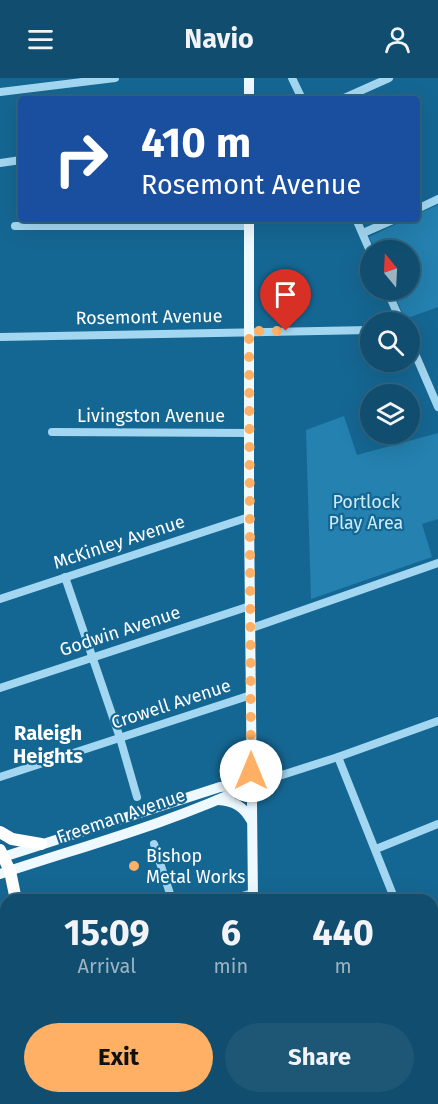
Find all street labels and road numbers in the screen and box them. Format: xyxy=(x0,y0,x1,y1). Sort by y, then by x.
street label: Rosemont Avenue xyxy=(75,305,223,329)
street label: Livingston Avenue xyxy=(77,405,225,427)
street label: McKinley Avenue xyxy=(50,510,188,574)
street label: Godwin Avenue xyxy=(57,601,183,661)
street label: Crowell Avenue xyxy=(108,674,234,734)
street label: Freeman Avenue xyxy=(54,784,188,848)

